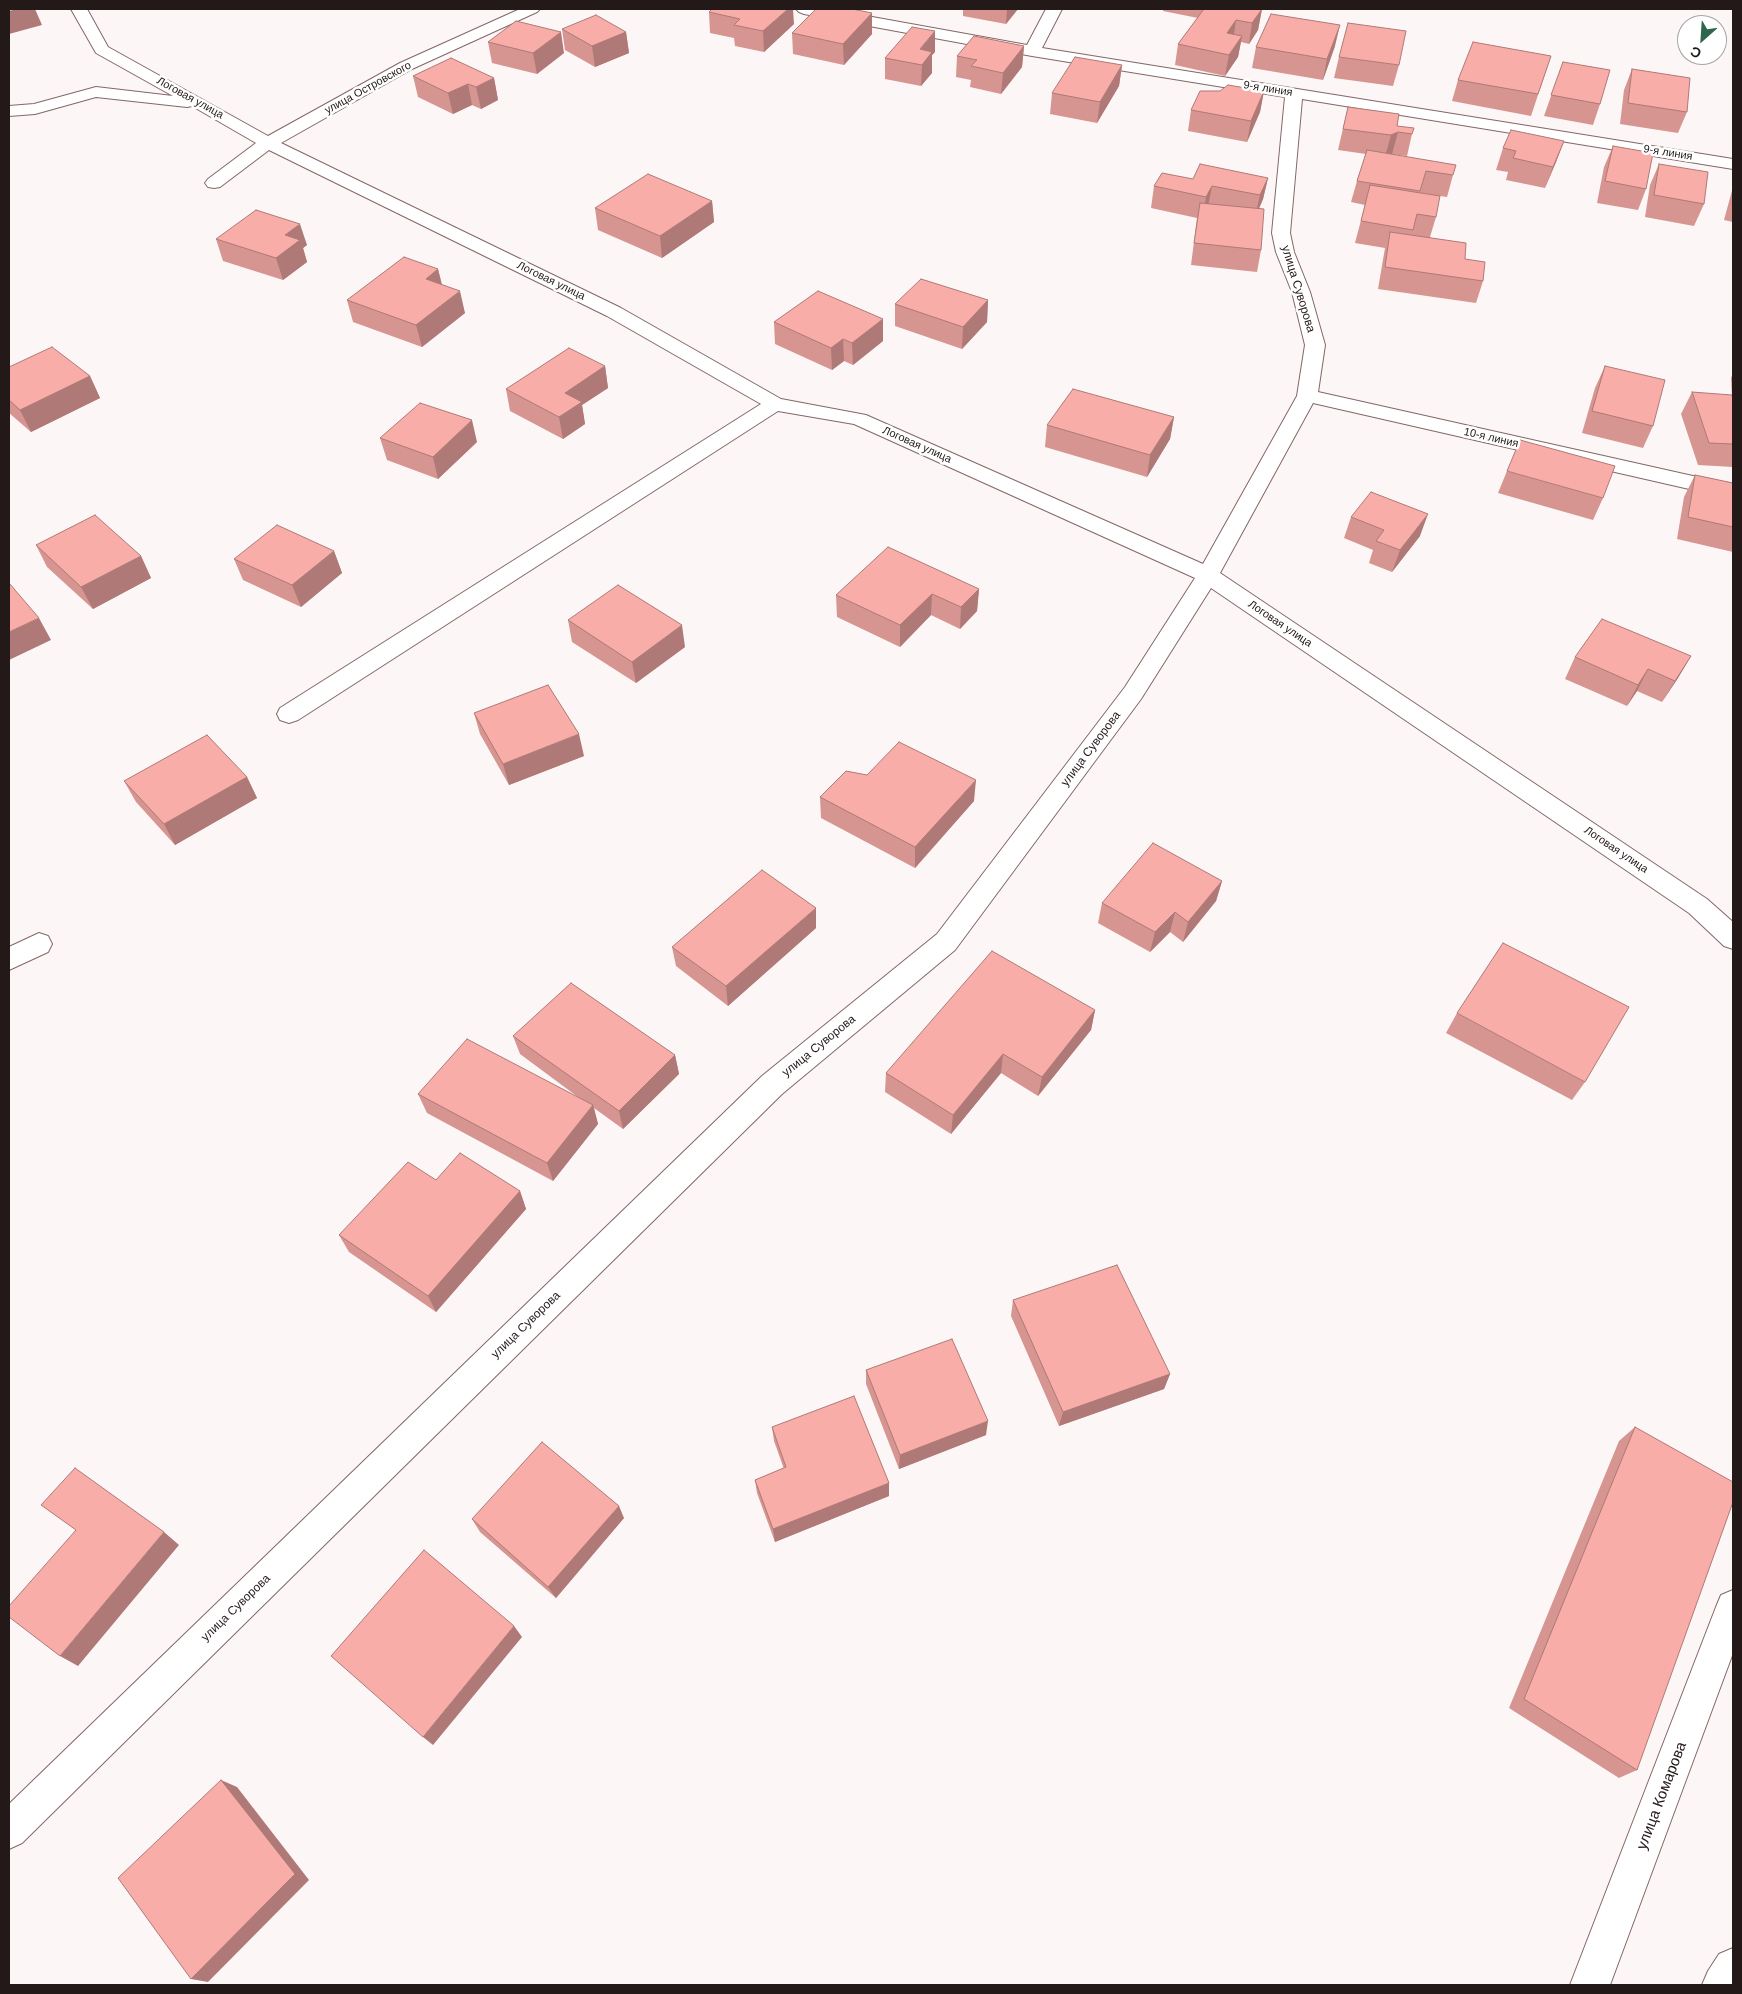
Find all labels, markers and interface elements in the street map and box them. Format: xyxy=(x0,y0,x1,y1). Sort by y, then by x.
north arrow xyxy=(1677,15,1727,65)
text: С xyxy=(1688,43,1704,62)
street label: улица Островского xyxy=(322,59,414,117)
street label: Логовая улица xyxy=(154,74,226,122)
street label: 9-я линия xyxy=(1243,79,1293,99)
street label: 9-я линия xyxy=(1643,143,1693,163)
street label: улица Суворова xyxy=(1278,244,1318,334)
street label: Логовая улица xyxy=(515,259,587,303)
street label: Логовая улица xyxy=(880,424,954,466)
street label: 10-я линия xyxy=(1462,425,1520,451)
street label: Логовая улица xyxy=(1246,598,1314,650)
street label: улица Суворова xyxy=(1058,709,1124,789)
street label: Логовая улица xyxy=(1582,824,1650,876)
street label: улица Суворова xyxy=(779,1012,859,1080)
street label: улица Суворова xyxy=(489,1289,563,1361)
street label: улица Суворова xyxy=(199,1572,273,1644)
street label: улица Комарова xyxy=(1633,1740,1691,1852)

